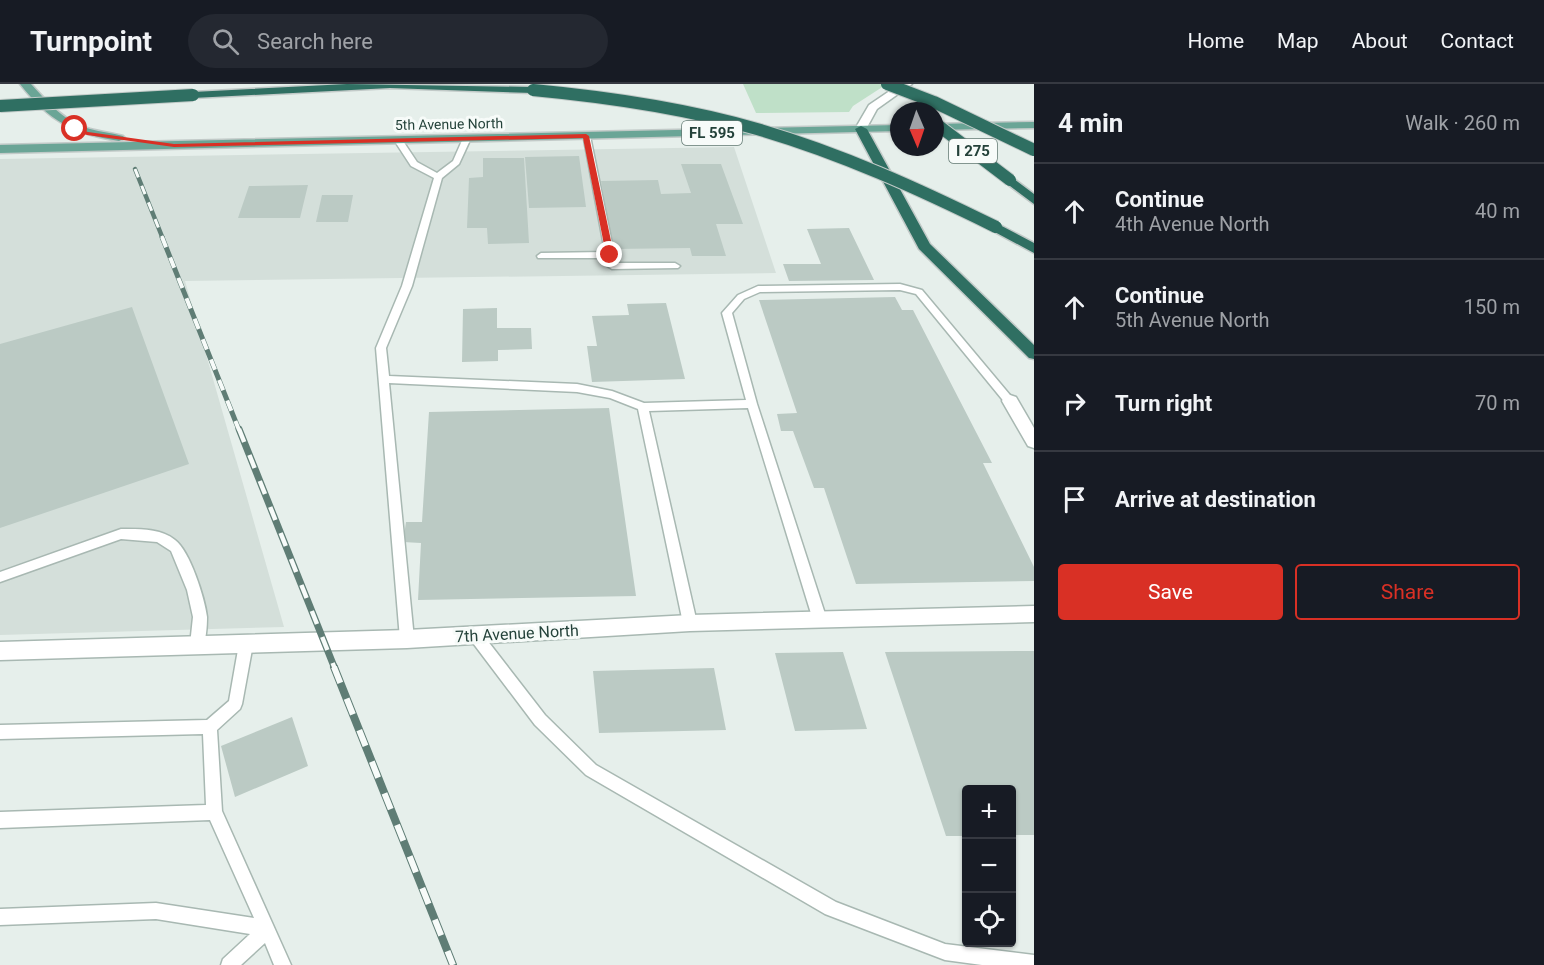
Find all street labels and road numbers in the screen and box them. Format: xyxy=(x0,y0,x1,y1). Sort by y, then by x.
street label: 5th Avenue North xyxy=(395,115,503,133)
road number: FL 595 xyxy=(682,121,742,145)
road number: I 275 xyxy=(949,139,997,163)
street label: 7th Avenue North xyxy=(455,621,579,646)

